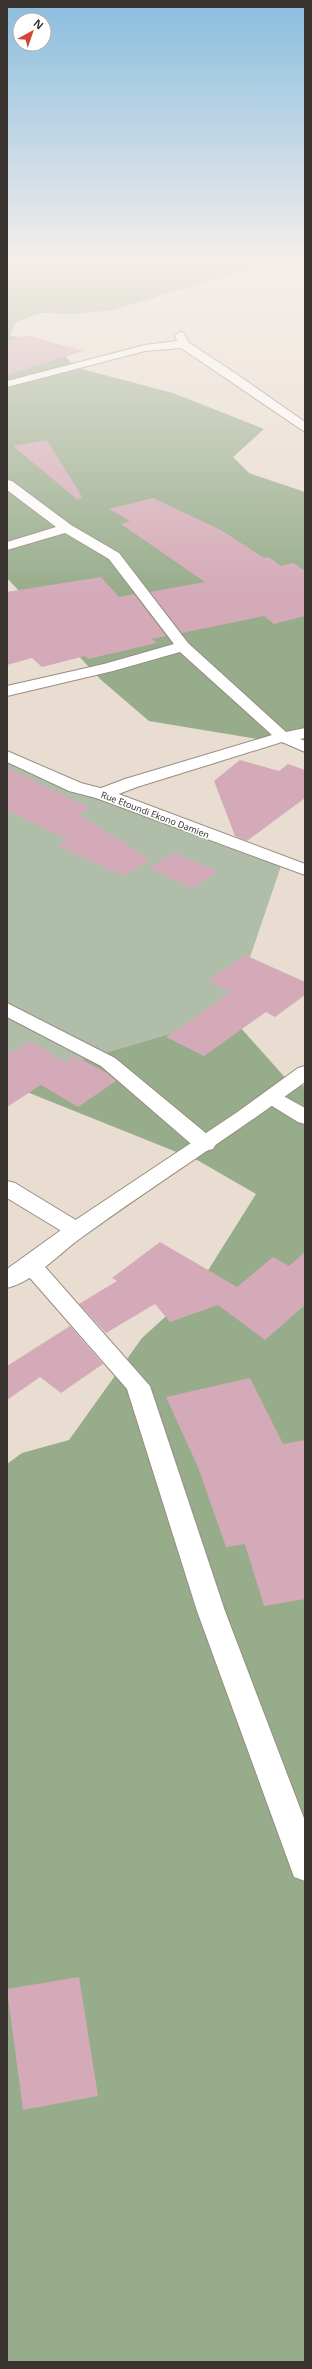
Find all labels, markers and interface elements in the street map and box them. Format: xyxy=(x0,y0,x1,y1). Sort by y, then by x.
north arrow xyxy=(12,12,52,52)
text: N xyxy=(30,15,47,33)
street label: Rue Etoundi Ekono Damien xyxy=(99,788,211,841)

